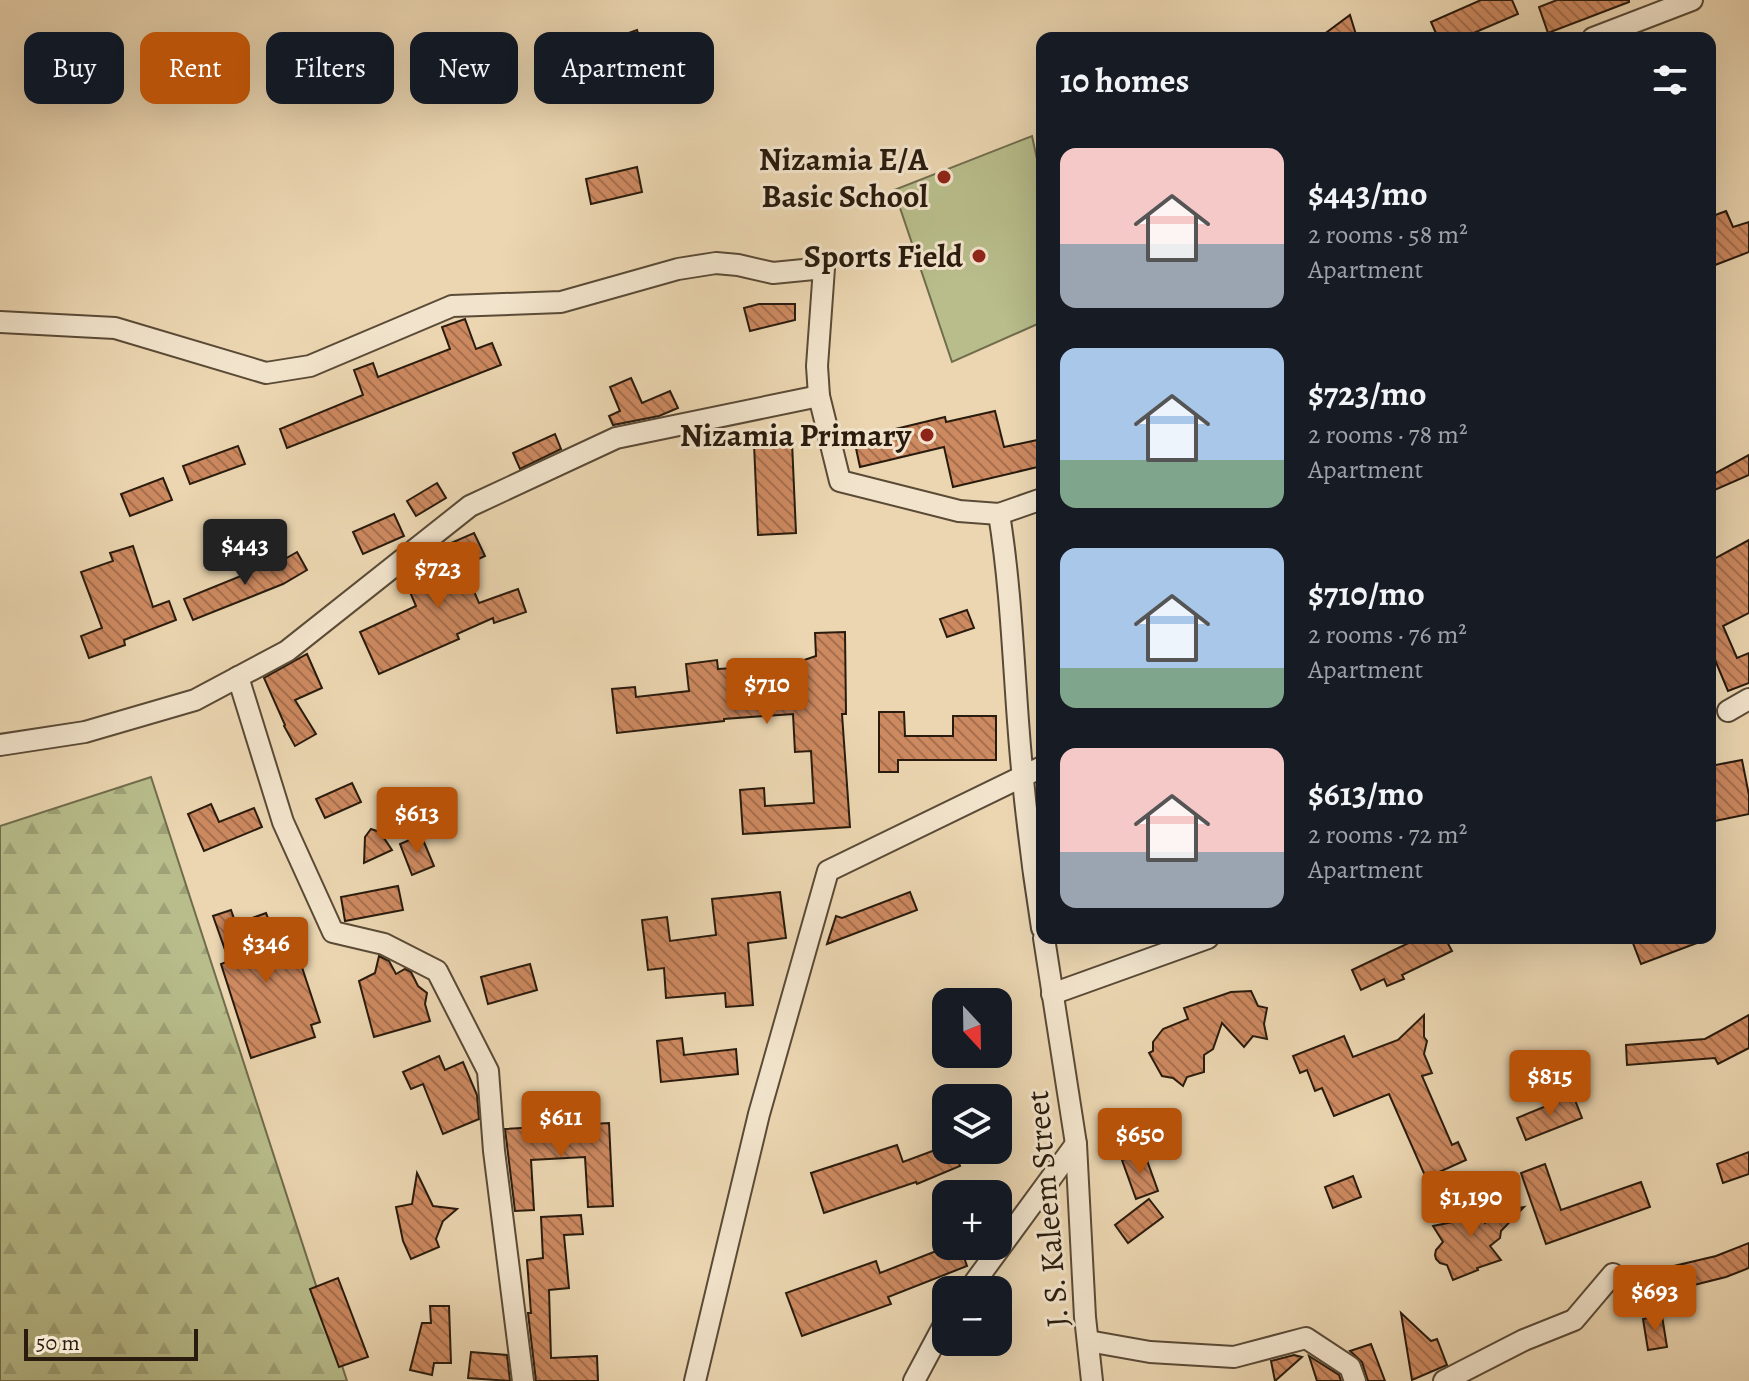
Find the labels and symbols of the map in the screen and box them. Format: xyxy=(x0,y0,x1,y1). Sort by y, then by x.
place label: Nizamia E/A Basic School xyxy=(759,137,929,218)
marker: Nizamia E/A Basic School xyxy=(935,168,953,186)
place label: Sports Field xyxy=(804,234,964,278)
marker: Sports Field xyxy=(970,247,988,265)
place label: Nizamia Primary xyxy=(680,413,912,457)
marker: Nizamia Primary xyxy=(918,426,936,444)
pin: $443 xyxy=(198,519,292,587)
pin: $723 xyxy=(391,542,485,610)
pin: $710 xyxy=(720,658,814,726)
pin: $613 xyxy=(370,787,464,855)
pin: $346 xyxy=(219,917,313,985)
north arrow xyxy=(932,988,1012,1068)
pin: $815 xyxy=(1503,1050,1597,1118)
street label: J. S. Kaleem Street xyxy=(1015,1089,1079,1329)
pin: $611 xyxy=(514,1091,608,1159)
pin: $650 xyxy=(1093,1108,1187,1176)
pin: $1,190 xyxy=(1406,1171,1536,1239)
pin: $693 xyxy=(1608,1265,1702,1333)
scale bar xyxy=(24,1325,198,1361)

